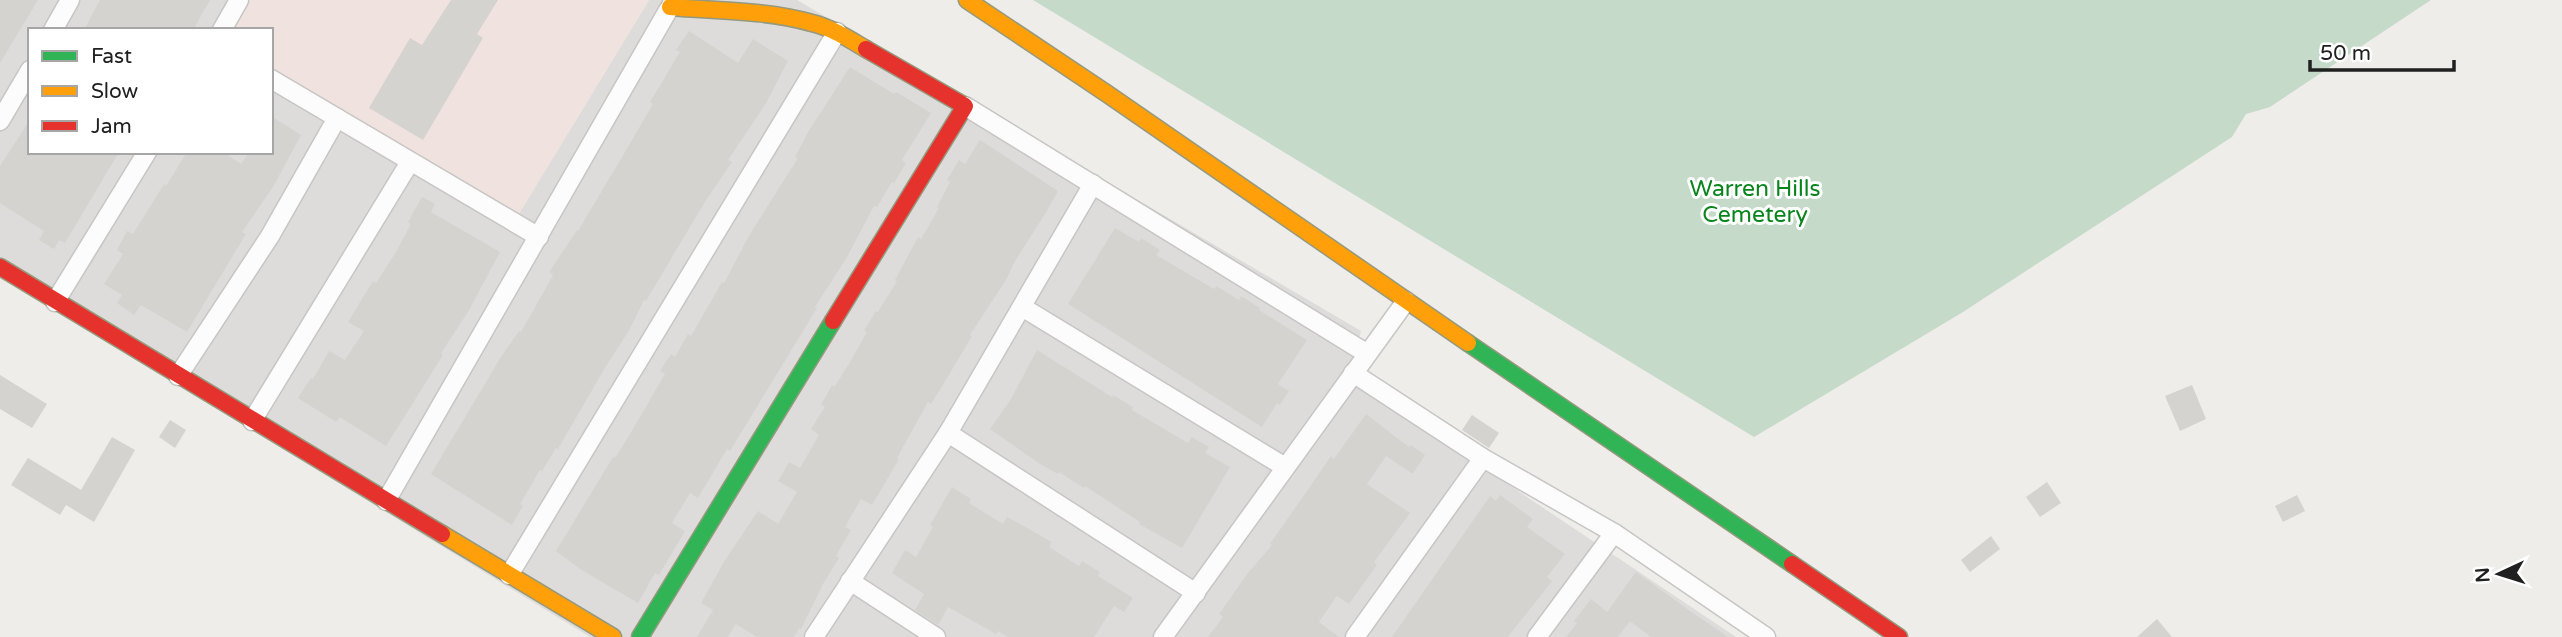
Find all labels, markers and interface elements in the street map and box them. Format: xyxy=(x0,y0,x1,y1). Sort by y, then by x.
legend xyxy=(28,28,273,154)
scale bar xyxy=(2310,28,2454,72)
text: 50 m xyxy=(2320,41,2371,66)
text: Fast xyxy=(91,44,132,69)
text: Slow xyxy=(91,79,139,104)
text: Jam xyxy=(91,114,132,139)
park label: Warren Hills Cemetery xyxy=(1690,175,1820,229)
north arrow xyxy=(2464,539,2534,609)
text: N xyxy=(2472,567,2495,583)

